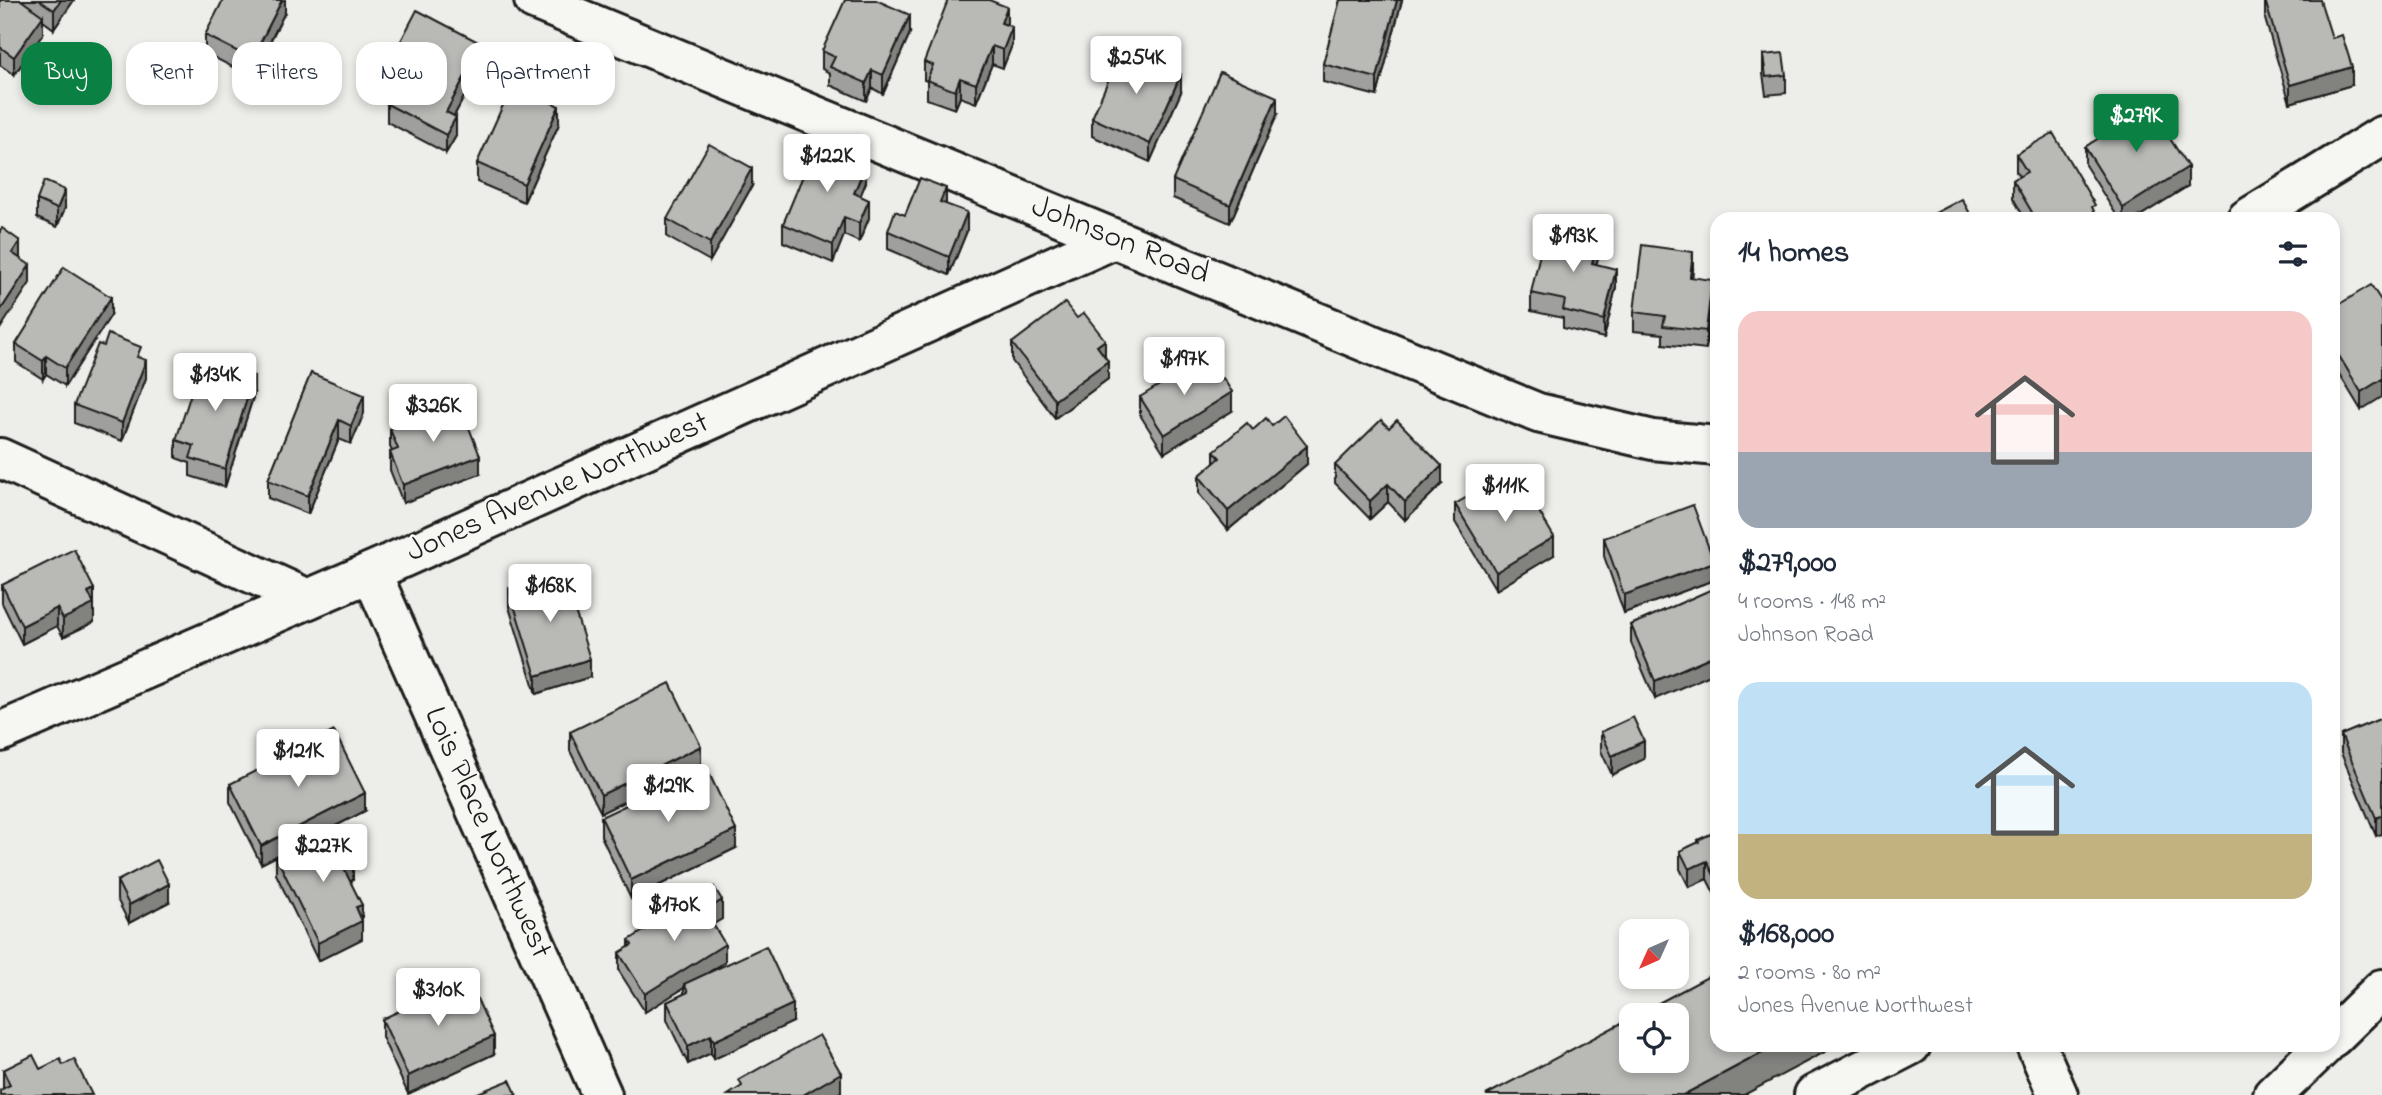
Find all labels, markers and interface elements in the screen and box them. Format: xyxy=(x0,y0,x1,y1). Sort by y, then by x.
pin: $254K xyxy=(1087,36,1185,96)
chip: Buy xyxy=(21,42,112,105)
chip: Rent xyxy=(126,42,218,105)
chip: Filters xyxy=(232,42,342,105)
chip: New xyxy=(356,42,447,105)
chip: Apartment xyxy=(461,42,615,105)
text: $254K xyxy=(1106,42,1166,75)
pin: $279K xyxy=(2087,94,2185,154)
text: $279K xyxy=(2110,100,2162,133)
pin: $122K xyxy=(778,134,876,194)
text: $122K xyxy=(799,140,855,173)
street label: Johnson Road xyxy=(1024,184,1216,298)
pin: $193K xyxy=(1524,215,1622,274)
text: $193K xyxy=(1549,220,1597,253)
text: 14 homes xyxy=(1738,232,1849,276)
icon: filters xyxy=(2274,235,2312,273)
pin: $197K xyxy=(1135,338,1233,397)
text: $197K xyxy=(1160,343,1208,376)
pin: $134K xyxy=(166,354,264,413)
icon: home xyxy=(1962,357,2088,483)
text: $134K xyxy=(189,359,241,392)
pin: $326K xyxy=(384,384,482,444)
text: $326K xyxy=(405,390,461,423)
street label: Jones Avenue Northwest xyxy=(399,400,717,576)
pin: $111K xyxy=(1456,464,1554,524)
text: $111K xyxy=(1481,470,1529,503)
text: $279,000 xyxy=(1738,542,1837,586)
pin: $168K xyxy=(501,564,599,624)
text: $168K xyxy=(524,570,576,603)
text: 4 rooms · 148 m² xyxy=(1738,586,1886,619)
text: Johnson Road xyxy=(1738,619,1874,652)
street label: Lois Place Northwest xyxy=(410,700,564,966)
icon: home xyxy=(1962,728,2088,854)
pin: $121K xyxy=(249,730,347,789)
text: $121K xyxy=(272,735,324,768)
pin: $129K xyxy=(619,764,717,824)
text: $129K xyxy=(643,770,693,803)
pin: $227K xyxy=(274,824,372,884)
text: $227K xyxy=(294,830,352,863)
pin: $170K xyxy=(625,884,723,943)
text: $170K xyxy=(648,889,700,922)
text: $168,000 xyxy=(1738,913,1834,957)
north arrow xyxy=(1619,919,1689,989)
map controls xyxy=(1619,919,1689,1073)
text: 2 rooms · 80 m² xyxy=(1738,957,1881,990)
pin: $310K xyxy=(389,968,487,1028)
text: $310K xyxy=(412,974,464,1007)
text: Jones Avenue Northwest xyxy=(1738,990,1973,1023)
button: locate xyxy=(1619,1003,1689,1073)

